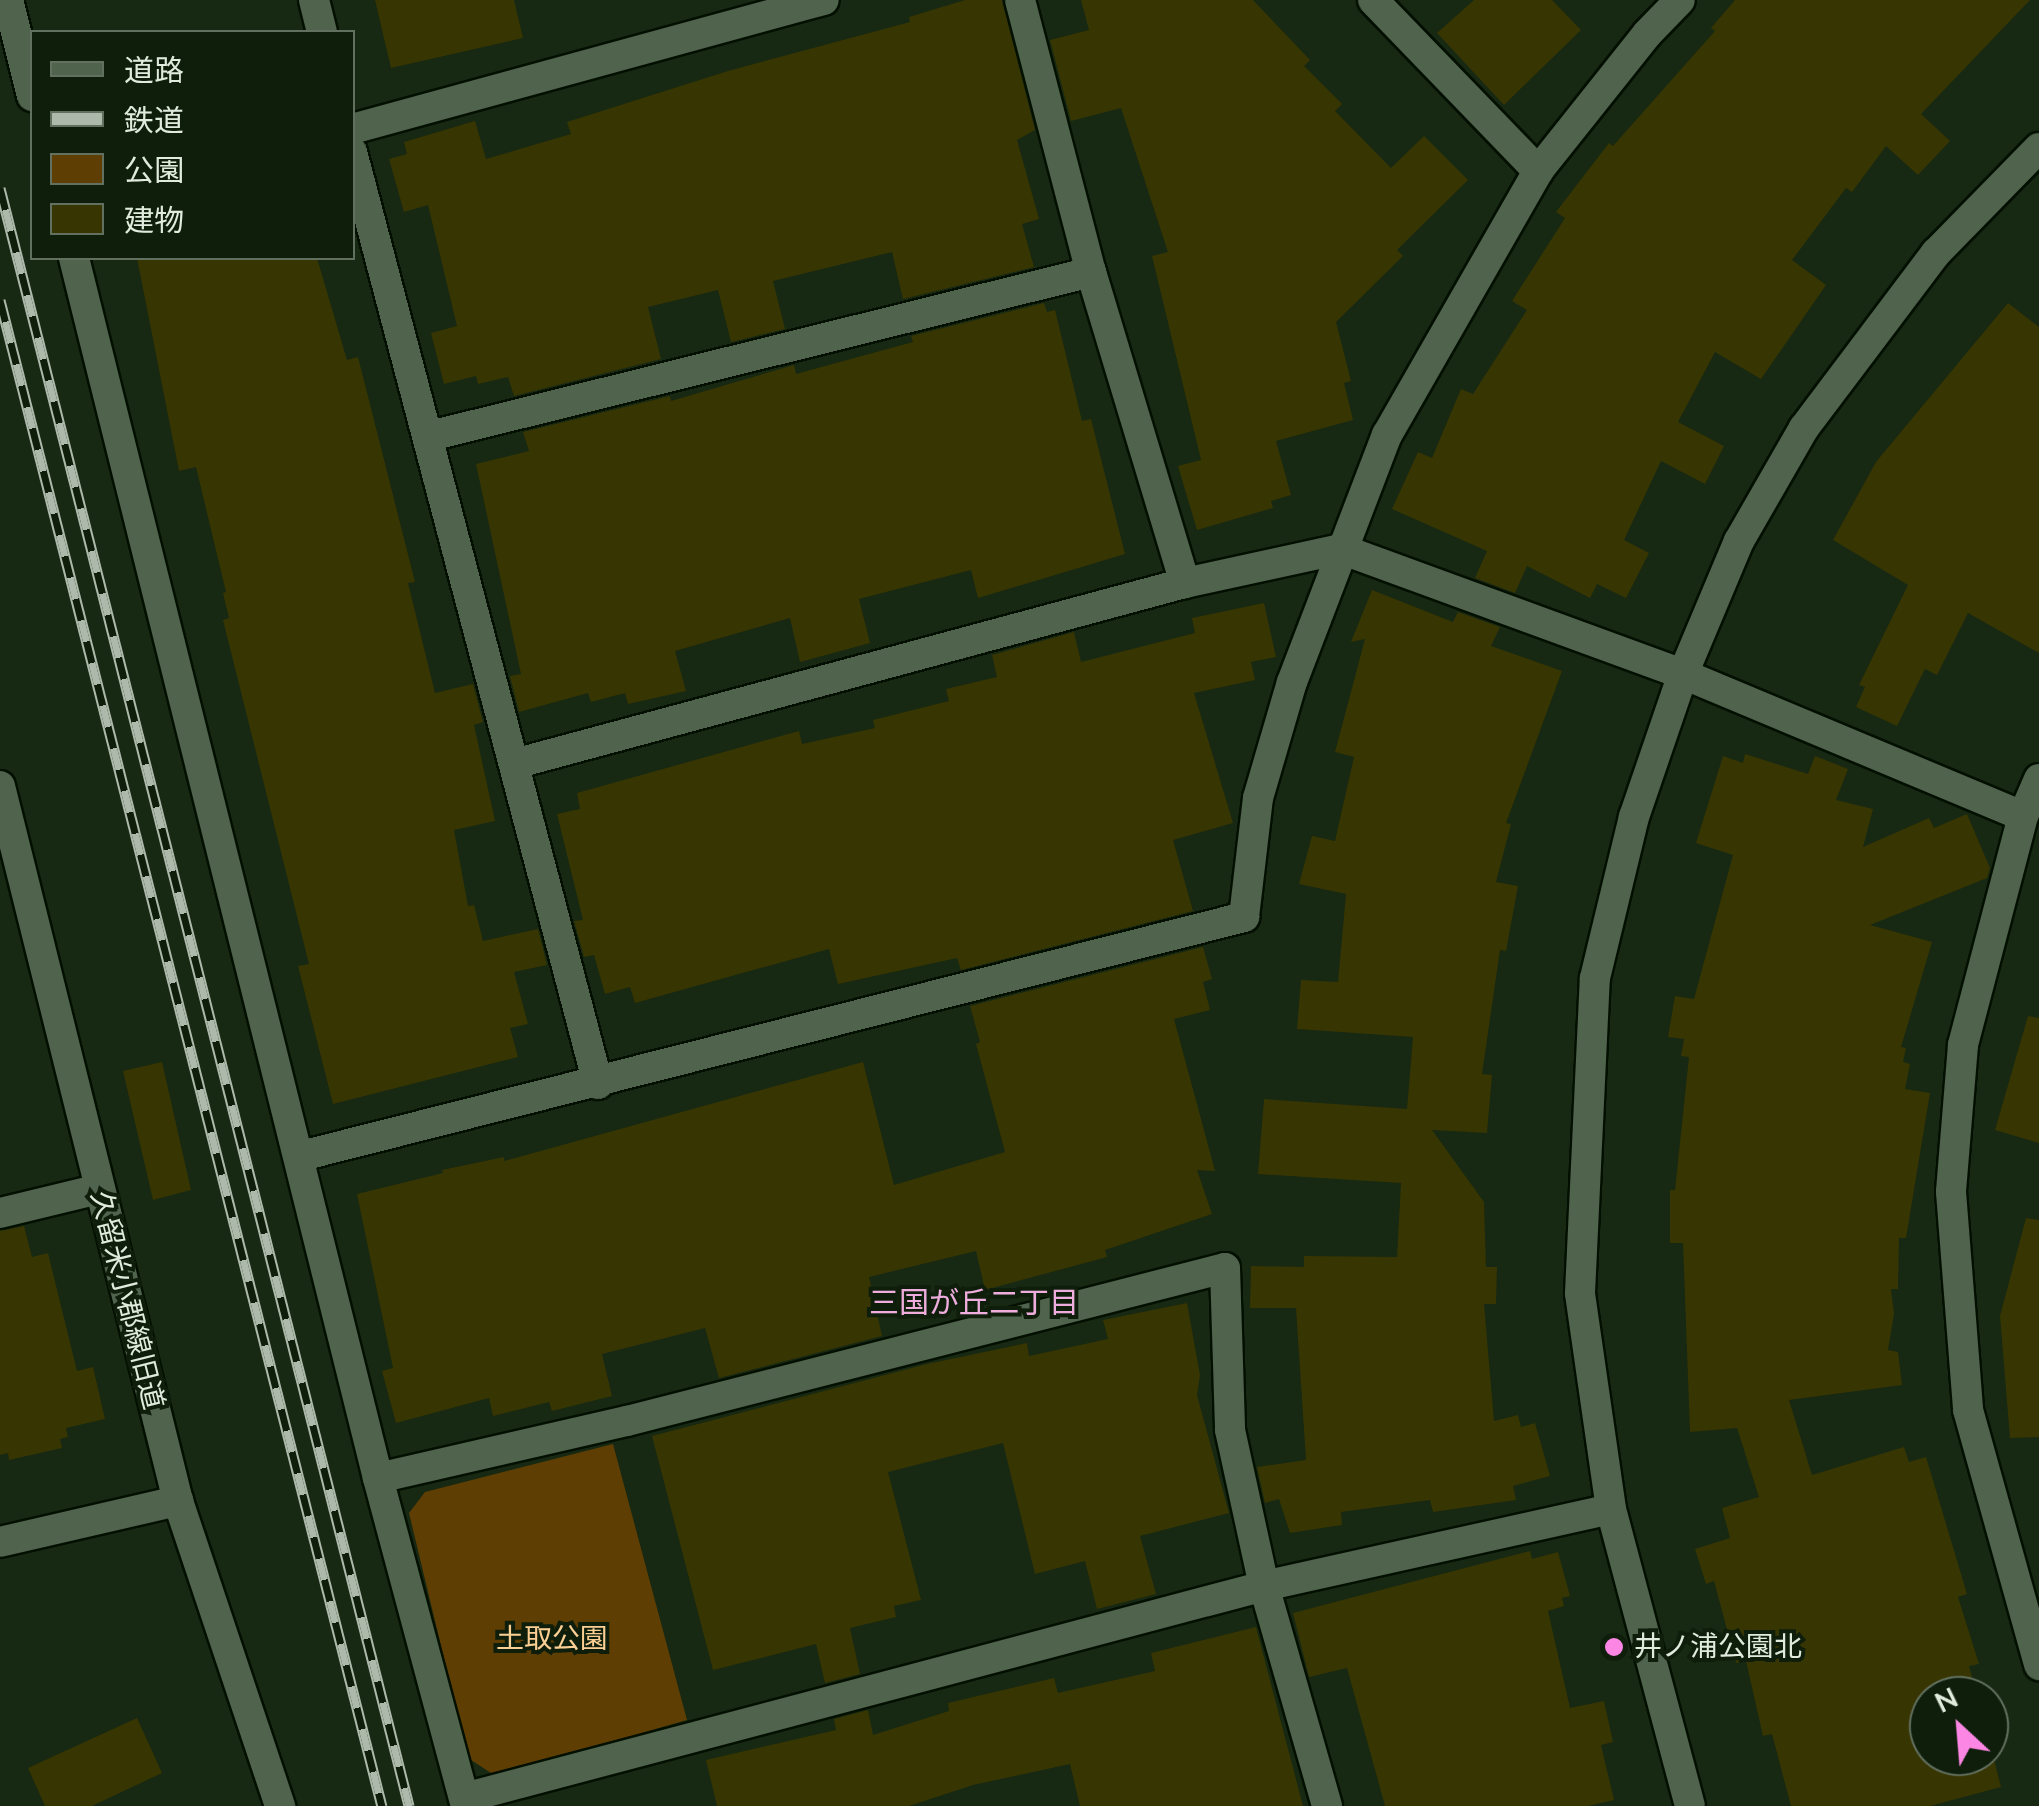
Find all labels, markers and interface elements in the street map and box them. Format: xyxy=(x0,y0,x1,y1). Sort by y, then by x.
legend xyxy=(30,30,355,260)
text: 道路 xyxy=(124,51,184,92)
text: 鉄道 xyxy=(124,101,184,142)
text: 公園 xyxy=(124,151,184,192)
text: 建物 xyxy=(124,201,184,242)
street label: 久留米小郡線旧道 xyxy=(84,1187,170,1413)
district label: 三国が丘二丁目 xyxy=(869,1286,1079,1322)
park label: 土取公園 xyxy=(496,1622,608,1656)
place label: 井ノ浦公園北 xyxy=(1634,1630,1802,1664)
marker: 井ノ浦公園北 xyxy=(1603,1636,1625,1658)
north arrow xyxy=(1909,1676,2009,1776)
text: N xyxy=(1929,1679,1964,1723)

